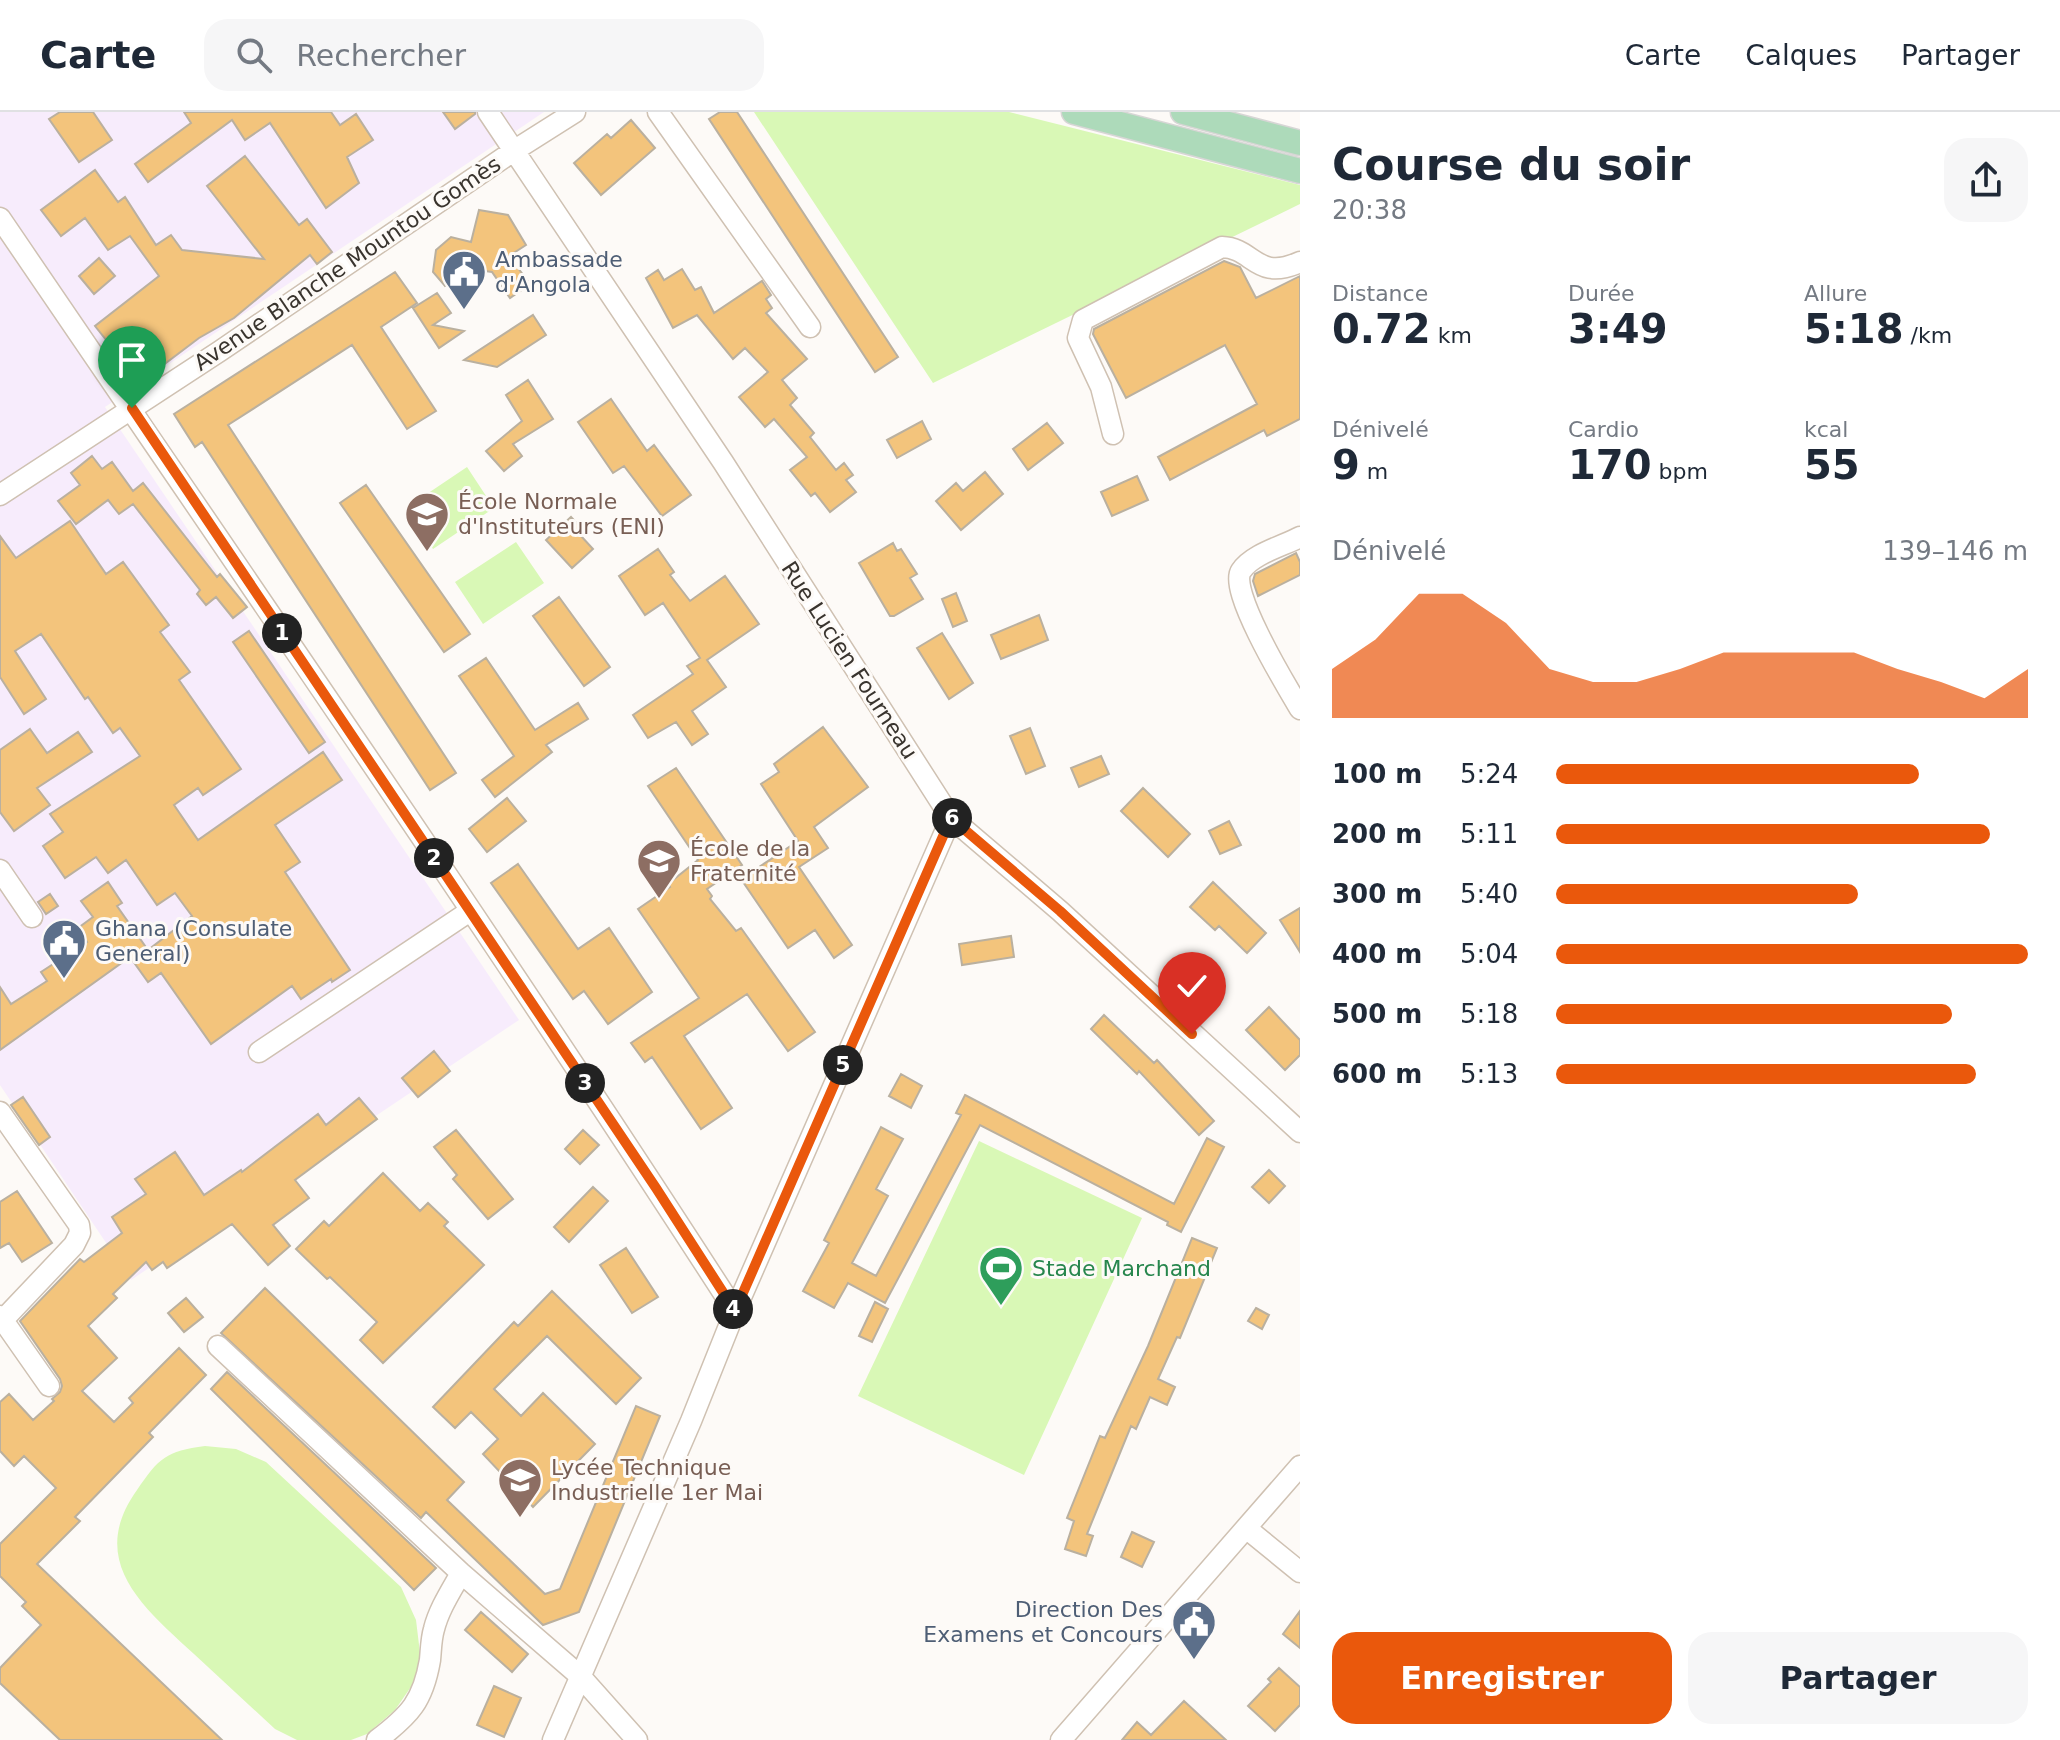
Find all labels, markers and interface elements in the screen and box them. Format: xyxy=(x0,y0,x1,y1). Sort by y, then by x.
search box xyxy=(204,19,764,91)
text: Carte xyxy=(40,33,156,77)
icon: search xyxy=(232,33,276,77)
text: Rechercher xyxy=(296,38,466,73)
text: Carte xyxy=(1625,39,1701,72)
text: Calques xyxy=(1745,39,1857,72)
text: Partager xyxy=(1901,39,2020,72)
button: share xyxy=(1944,138,2028,222)
text: Course du soir xyxy=(1332,139,1690,190)
street label: Avenue Blanche Mountou Gomès xyxy=(189,151,505,376)
text: 20:38 xyxy=(1332,195,1407,225)
place label: Ambassade d'Angola xyxy=(495,247,623,297)
public building icon: Ambassade d'Angola xyxy=(440,248,488,311)
text: Distance xyxy=(1332,281,1428,306)
text: Durée xyxy=(1568,281,1635,306)
text: Allure xyxy=(1804,281,1867,306)
text: 0.72 xyxy=(1332,306,1431,352)
text: 3:49 xyxy=(1568,306,1668,352)
text: 5:18 xyxy=(1804,306,1904,352)
text: km xyxy=(1431,323,1472,348)
text: /km xyxy=(1904,323,1952,348)
pin xyxy=(98,326,166,408)
icon: arrive xyxy=(110,338,154,382)
text: Dénivelé xyxy=(1332,417,1429,442)
text: Cardio xyxy=(1568,417,1639,442)
text: kcal xyxy=(1804,417,1848,442)
text: 9 xyxy=(1332,442,1360,488)
text: 170 xyxy=(1568,442,1652,488)
text: 55 xyxy=(1804,442,1860,488)
text: m xyxy=(1360,459,1388,484)
text: bpm xyxy=(1652,459,1708,484)
place label: École Normale d'Instituteurs (ENI) xyxy=(458,489,665,539)
school or university icon: École Normale d'Instituteurs (ENI) xyxy=(403,490,451,553)
text: Dénivelé xyxy=(1332,536,1446,566)
text: 139–146 m xyxy=(1882,536,2028,566)
street label: Rue Lucien Fourneau xyxy=(776,557,923,764)
pin: 1 xyxy=(262,613,302,653)
text: 1 xyxy=(274,620,290,645)
text: 100 m xyxy=(1332,759,1422,789)
text: 5:24 xyxy=(1460,759,1518,789)
pin: 6 xyxy=(932,798,972,838)
text: 6 xyxy=(944,805,960,830)
text: 200 m xyxy=(1332,819,1422,849)
text: 5:11 xyxy=(1460,819,1518,849)
place label: École de la Fraternité xyxy=(690,836,810,886)
school or university icon: École de la Fraternité xyxy=(635,837,683,900)
pin: 2 xyxy=(414,838,454,878)
text: 2 xyxy=(426,845,442,870)
text: 300 m xyxy=(1332,879,1422,909)
text: 5:40 xyxy=(1460,879,1518,909)
place label: Ghana (Consulate General) xyxy=(95,916,292,966)
public building icon: Ghana (Consulate General) xyxy=(40,917,88,980)
text: 400 m xyxy=(1332,939,1422,969)
text: 5:04 xyxy=(1460,939,1518,969)
pin xyxy=(1158,952,1226,1034)
icon: check xyxy=(1170,964,1214,1008)
text: 500 m xyxy=(1332,999,1422,1029)
text: 5:18 xyxy=(1460,999,1518,1029)
pin: 5 xyxy=(823,1045,863,1085)
text: 5 xyxy=(835,1052,851,1077)
text: 600 m xyxy=(1332,1059,1422,1089)
text: 5:13 xyxy=(1460,1059,1518,1089)
pin: 3 xyxy=(565,1063,605,1103)
text: 3 xyxy=(577,1070,593,1095)
sports icon: Stade Marchand xyxy=(977,1244,1025,1307)
place label: Stade Marchand xyxy=(1032,1256,1211,1281)
pin: 4 xyxy=(713,1289,753,1329)
text: 4 xyxy=(725,1296,741,1321)
place label: Lycée Technique Industrielle 1er Mai xyxy=(551,1455,763,1505)
school or university icon: Lycée Technique Industrielle 1er Mai xyxy=(496,1456,544,1519)
place label: Direction Des Examens et Concours xyxy=(923,1597,1163,1647)
public building icon: Direction Des Examens et Concours xyxy=(1170,1598,1218,1661)
button: Enregistrer xyxy=(1332,1632,1672,1724)
button: Partager xyxy=(1688,1632,2028,1724)

